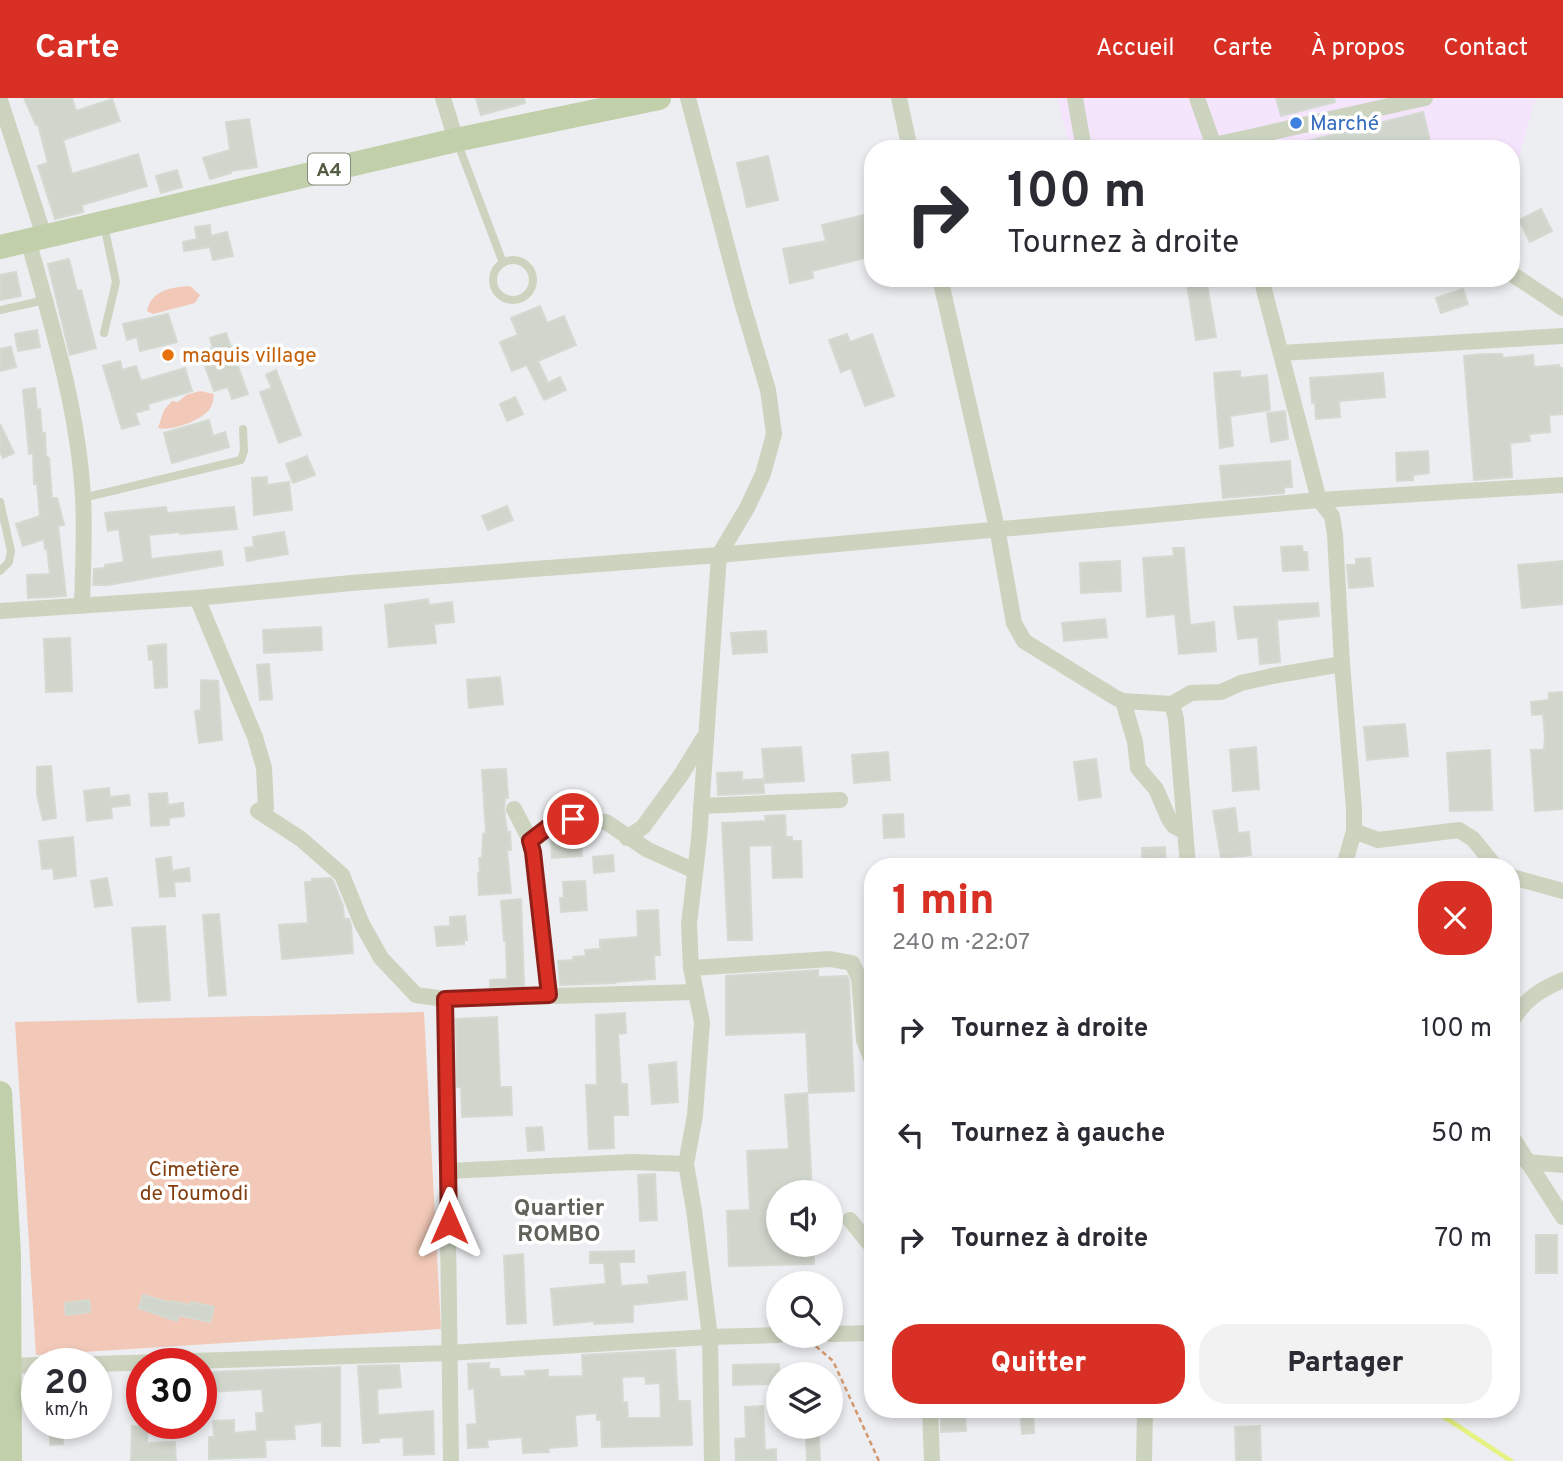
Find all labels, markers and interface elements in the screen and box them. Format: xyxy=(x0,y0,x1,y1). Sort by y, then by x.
text: Carte xyxy=(35,28,120,70)
text: Accueil xyxy=(1096,34,1175,64)
text: Carte xyxy=(1213,34,1272,64)
text: À propos xyxy=(1310,34,1405,64)
text: Contact xyxy=(1443,34,1528,64)
place label: Marché xyxy=(1310,111,1379,138)
marker: Marché xyxy=(1288,115,1304,131)
road number: A4 xyxy=(308,153,350,184)
text: 100 m xyxy=(1007,163,1146,225)
icon: right xyxy=(892,168,983,259)
text: Tournez à droite xyxy=(1007,224,1239,264)
place label: maquis village xyxy=(182,343,316,370)
marker: maquis village xyxy=(160,347,176,363)
pin xyxy=(543,789,603,849)
icon: arrive xyxy=(554,800,592,838)
text: 1 min xyxy=(892,876,995,929)
button: close xyxy=(1418,881,1492,955)
text: 240 m · 22:07 xyxy=(892,929,1030,958)
icon: right xyxy=(892,1011,930,1049)
text: Tournez à droite xyxy=(951,1013,1148,1046)
text: 100 m xyxy=(1421,1013,1492,1046)
icon: left xyxy=(892,1116,930,1154)
text: Tournez à gauche xyxy=(951,1118,1165,1151)
text: 50 m xyxy=(1431,1118,1492,1151)
park label: Cimetière de Toumodi xyxy=(140,1157,248,1208)
map controls xyxy=(766,1180,843,1439)
button: sound xyxy=(766,1180,843,1257)
position arrow xyxy=(412,1186,486,1260)
district label: Quartier ROMBO xyxy=(514,1195,605,1250)
icon: right xyxy=(892,1221,930,1259)
text: Tournez à droite xyxy=(951,1223,1148,1256)
text: 70 m xyxy=(1434,1223,1492,1256)
button: search xyxy=(766,1271,843,1348)
button: Quitter xyxy=(892,1324,1185,1404)
button: Partager xyxy=(1199,1324,1492,1404)
speed limit sign: 30 xyxy=(126,1348,217,1439)
text: 20 xyxy=(44,1362,89,1406)
button: layers xyxy=(766,1362,843,1439)
text: km/h xyxy=(45,1399,88,1422)

